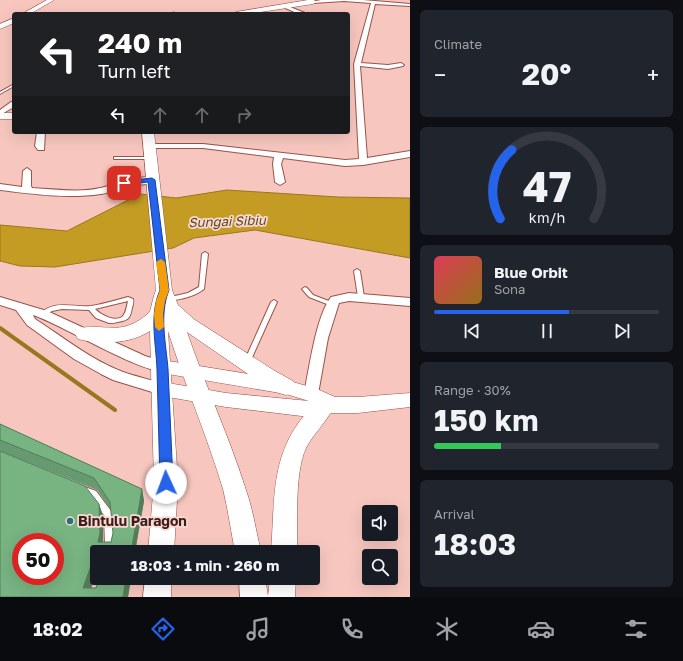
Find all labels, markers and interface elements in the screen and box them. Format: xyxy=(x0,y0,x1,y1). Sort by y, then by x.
text: 240 m xyxy=(98,26,182,59)
icon: left xyxy=(32,28,84,80)
text: Climate xyxy=(434,36,482,52)
text: 20° xyxy=(522,56,571,92)
text: Turn left xyxy=(98,60,171,82)
text: − xyxy=(434,61,446,88)
text: + xyxy=(647,61,659,88)
icon: left xyxy=(107,104,129,126)
icon: ahead xyxy=(149,104,171,126)
icon: ahead xyxy=(191,104,213,126)
icon: right xyxy=(233,104,255,126)
text: 47 xyxy=(522,161,571,211)
pin xyxy=(107,166,141,200)
icon: arrive xyxy=(113,172,135,194)
text: km/h xyxy=(528,209,565,226)
water label: Sungai Sibiu xyxy=(188,212,267,230)
text: Blue Orbit xyxy=(494,263,568,281)
text: Sona xyxy=(494,281,525,297)
icon: previous xyxy=(461,320,483,342)
icon: pause xyxy=(536,320,558,342)
icon: next xyxy=(611,320,633,342)
text: Range · 30% xyxy=(434,382,511,398)
text: 150 km xyxy=(434,402,538,438)
position arrow xyxy=(145,462,187,504)
map controls xyxy=(362,505,398,585)
button: sound xyxy=(362,505,398,541)
text: Arrival xyxy=(434,506,475,522)
place label: Bintulu Paragon xyxy=(78,512,187,529)
marker: Bintulu Paragon xyxy=(65,516,75,526)
text: 18:03 xyxy=(434,526,516,562)
speed limit sign: 50 xyxy=(12,533,64,585)
button: search xyxy=(362,549,398,585)
text: 18:03 · 1 min · 260 m xyxy=(131,556,279,574)
icon: directions xyxy=(149,615,177,643)
icon: music xyxy=(244,615,272,643)
icon: phone xyxy=(338,615,366,643)
icon: climate xyxy=(433,615,461,643)
icon: car xyxy=(527,615,555,643)
icon: filters xyxy=(622,615,650,643)
text: 18:02 xyxy=(33,618,83,640)

